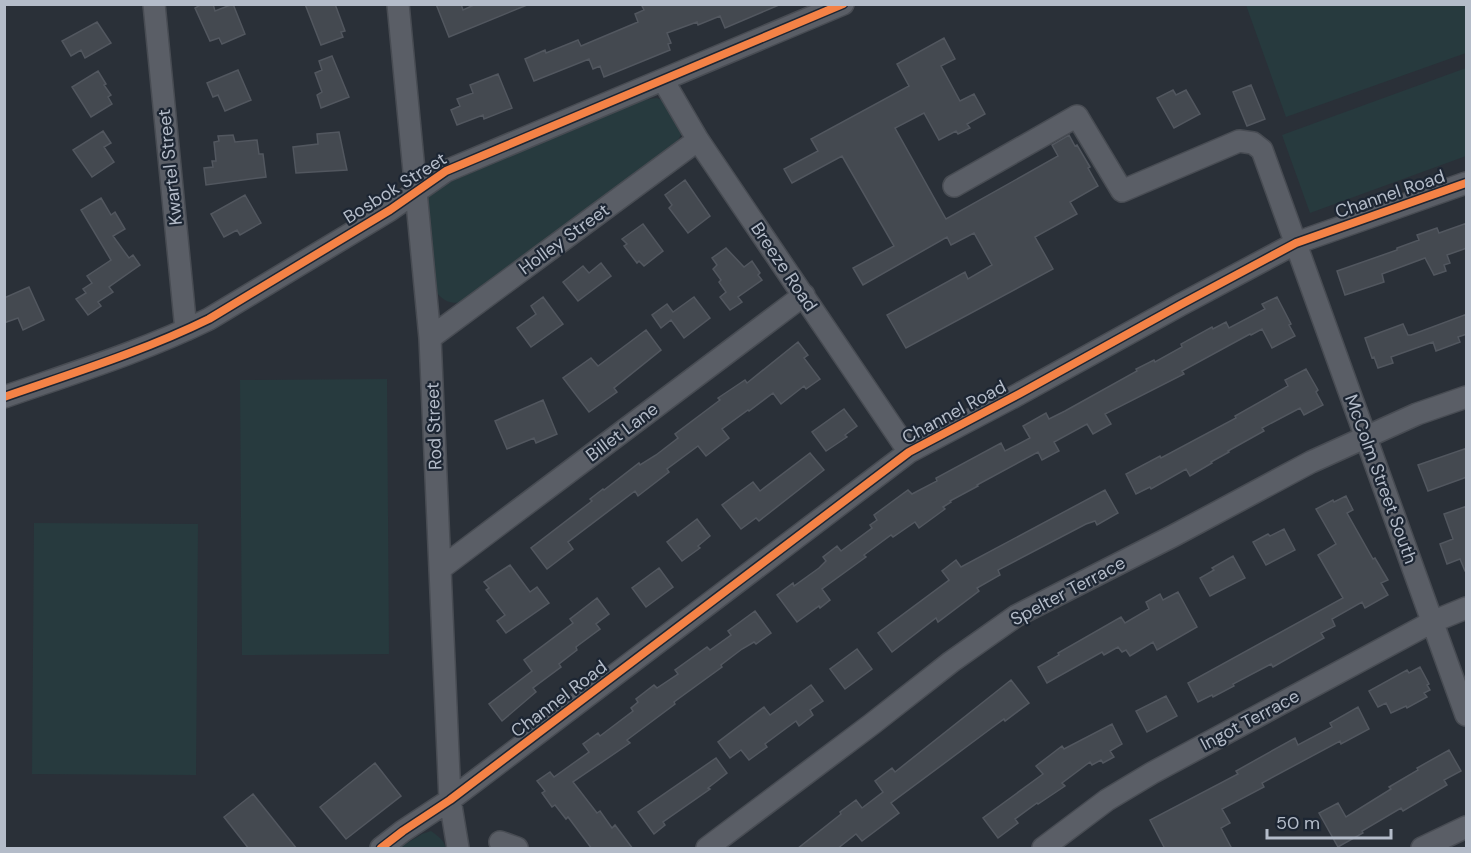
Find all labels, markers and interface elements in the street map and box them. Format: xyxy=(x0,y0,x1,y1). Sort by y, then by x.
street label: Kwartel Street xyxy=(152,108,188,226)
street label: Bosbok Street xyxy=(339,147,451,229)
street label: Channel Road xyxy=(1332,164,1448,224)
street label: Holley Street xyxy=(514,198,614,280)
street label: Breeze Road xyxy=(745,218,823,316)
street label: Channel Road xyxy=(898,374,1010,450)
street label: Rod Street xyxy=(420,382,448,470)
street label: McColm Street South xyxy=(1339,391,1423,567)
street label: Billet Lane xyxy=(581,397,663,467)
street label: Spelter Terrace xyxy=(1006,551,1130,631)
street label: Channel Road xyxy=(506,655,612,743)
street label: Ingot Terrace xyxy=(1196,684,1304,756)
scale bar xyxy=(1267,802,1392,840)
text: 50 m xyxy=(1276,811,1320,835)

